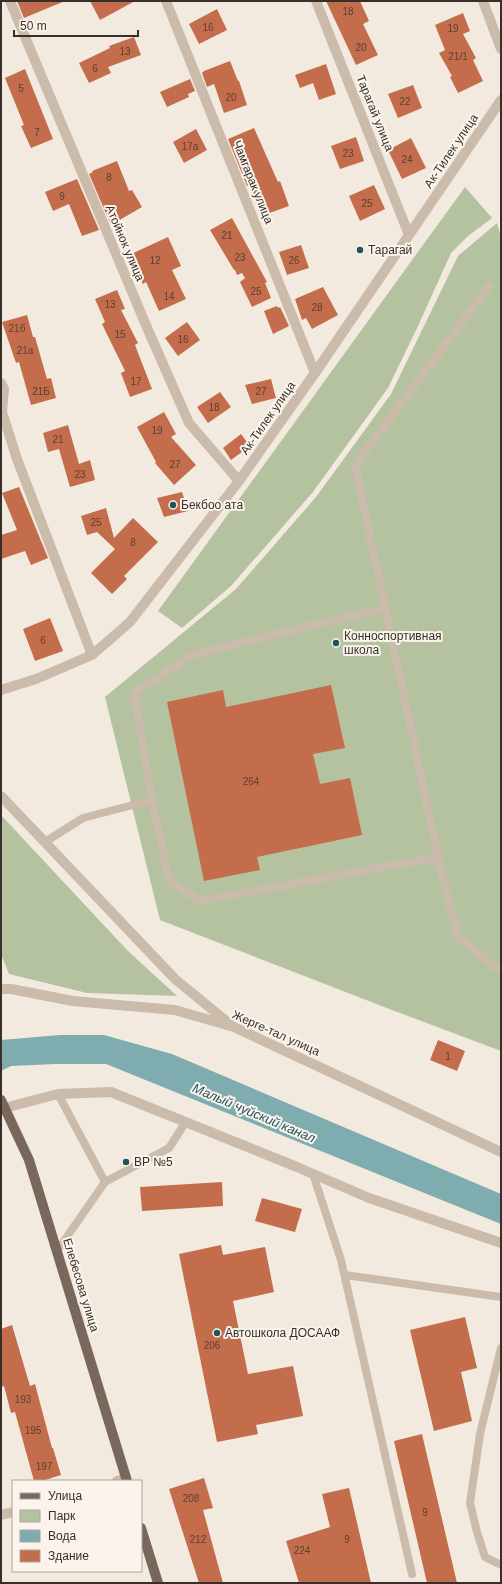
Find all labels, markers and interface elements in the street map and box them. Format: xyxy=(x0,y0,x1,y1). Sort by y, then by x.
house number: 18 xyxy=(342,6,354,17)
scale bar xyxy=(14,12,138,38)
text: 50 m xyxy=(20,19,47,33)
house number: 16 xyxy=(202,22,214,33)
house number: 19 xyxy=(447,23,459,34)
house number: 20 xyxy=(355,42,367,53)
house number: 13 xyxy=(119,46,131,57)
house number: 21/1 xyxy=(448,51,468,62)
house number: 6 xyxy=(92,63,98,74)
street label: Тарагай улица xyxy=(353,73,397,153)
house number: 5 xyxy=(18,83,24,94)
house number: 20 xyxy=(225,92,237,103)
house number: 22 xyxy=(399,96,411,107)
street label: Ак-Тилек улица xyxy=(421,111,481,191)
house number: 7 xyxy=(34,127,40,138)
street label: Чамгарак улица xyxy=(230,138,276,226)
house number: 17а xyxy=(182,141,199,152)
house number: 23 xyxy=(342,148,354,159)
house number: 24 xyxy=(401,154,413,165)
house number: 8 xyxy=(106,172,112,183)
house number: 9 xyxy=(59,191,65,202)
house number: 25 xyxy=(361,198,373,209)
street label: Атойнок улица xyxy=(103,203,147,283)
house number: 21 xyxy=(221,230,233,241)
place label: Тарагай xyxy=(368,243,412,257)
marker: Тарагай xyxy=(355,245,365,255)
house number: 23 xyxy=(234,252,246,263)
house number: 12 xyxy=(149,255,161,266)
house number: 26 xyxy=(288,255,300,266)
house number: 25 xyxy=(250,286,262,297)
house number: 14 xyxy=(163,291,175,302)
house number: 13 xyxy=(104,299,116,310)
house number: 28 xyxy=(311,302,323,313)
house number: 21б xyxy=(9,323,26,334)
house number: 15 xyxy=(114,329,126,340)
house number: 16 xyxy=(177,334,189,345)
house number: 21а xyxy=(17,345,34,356)
house number: 17 xyxy=(130,376,142,387)
street label: Ак-Тилек улица xyxy=(238,378,299,457)
house number: 21Б xyxy=(32,386,50,397)
house number: 27 xyxy=(255,386,267,397)
house number: 18 xyxy=(208,402,220,413)
house number: 19 xyxy=(151,425,163,436)
house number: 21 xyxy=(52,434,64,445)
house number: 27 xyxy=(169,459,181,470)
house number: 23 xyxy=(74,469,86,480)
place label: Бекбоо ата xyxy=(181,498,243,512)
marker: Бекбоо ата xyxy=(168,500,178,510)
house number: 25 xyxy=(90,517,102,528)
house number: 8 xyxy=(130,537,136,548)
place label: Конноспортивная школа xyxy=(344,629,442,657)
house number: 6 xyxy=(40,635,46,646)
marker: Конноспортивная школа xyxy=(331,638,341,648)
house number: 264 xyxy=(243,776,260,787)
street label: Жерге-тал улица xyxy=(230,1007,322,1059)
house number: 1 xyxy=(445,1051,451,1062)
water label: Малый чуйский канал xyxy=(190,1080,318,1146)
place label: BP №5 xyxy=(134,1155,173,1169)
marker: BP №5 xyxy=(121,1157,131,1167)
street label: Елебесова улица xyxy=(60,1237,102,1334)
place label: Автошкола ДОСААФ xyxy=(225,1326,340,1340)
marker: Автошкола ДОСААФ xyxy=(212,1328,222,1338)
house number: 206 xyxy=(204,1340,221,1351)
house number: 193 xyxy=(15,1394,32,1405)
house number: 195 xyxy=(25,1425,42,1436)
house number: 197 xyxy=(36,1461,53,1472)
legend xyxy=(12,1480,142,1572)
text: Улица xyxy=(48,1489,82,1503)
house number: 208 xyxy=(183,1493,200,1504)
house number: 9 xyxy=(422,1507,428,1518)
text: Парк xyxy=(48,1509,76,1523)
text: Вода xyxy=(48,1529,76,1543)
house number: 212 xyxy=(190,1534,207,1545)
house number: 9 xyxy=(344,1534,350,1545)
house number: 224 xyxy=(294,1545,311,1556)
text: Здание xyxy=(48,1549,89,1563)

